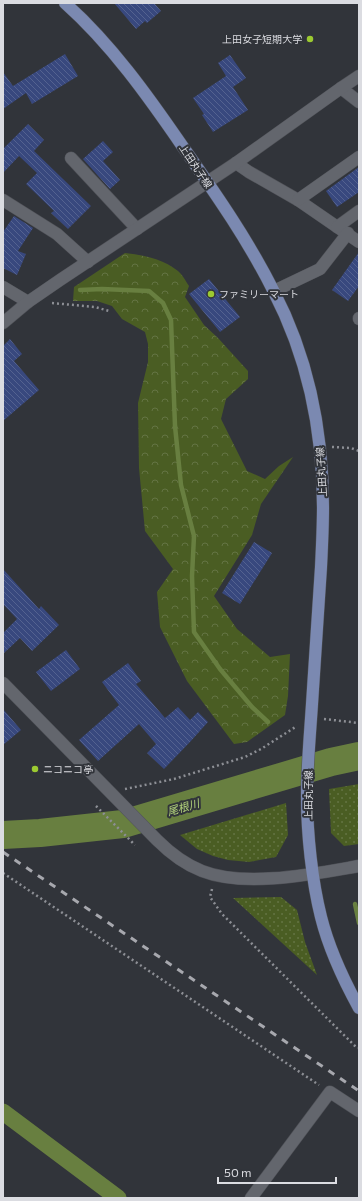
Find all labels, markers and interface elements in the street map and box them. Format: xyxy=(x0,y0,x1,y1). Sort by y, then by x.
place label: 上田女子短期大学 xyxy=(222,33,302,45)
marker: 上田女子短期大学 xyxy=(305,34,315,44)
street label: 上田丸子線 xyxy=(177,142,215,190)
place label: ファミリーマート xyxy=(219,288,299,300)
marker: ファミリーマート xyxy=(206,289,216,299)
street label: 上田丸子線 xyxy=(313,447,329,497)
place label: ニコニコ亭 xyxy=(43,763,93,775)
marker: ニコニコ亭 xyxy=(30,764,40,774)
street label: 上田丸子線 xyxy=(302,770,314,820)
water label: 尾根川 xyxy=(165,796,202,818)
scale bar xyxy=(218,1159,336,1185)
text: 50 m xyxy=(224,1165,252,1179)

